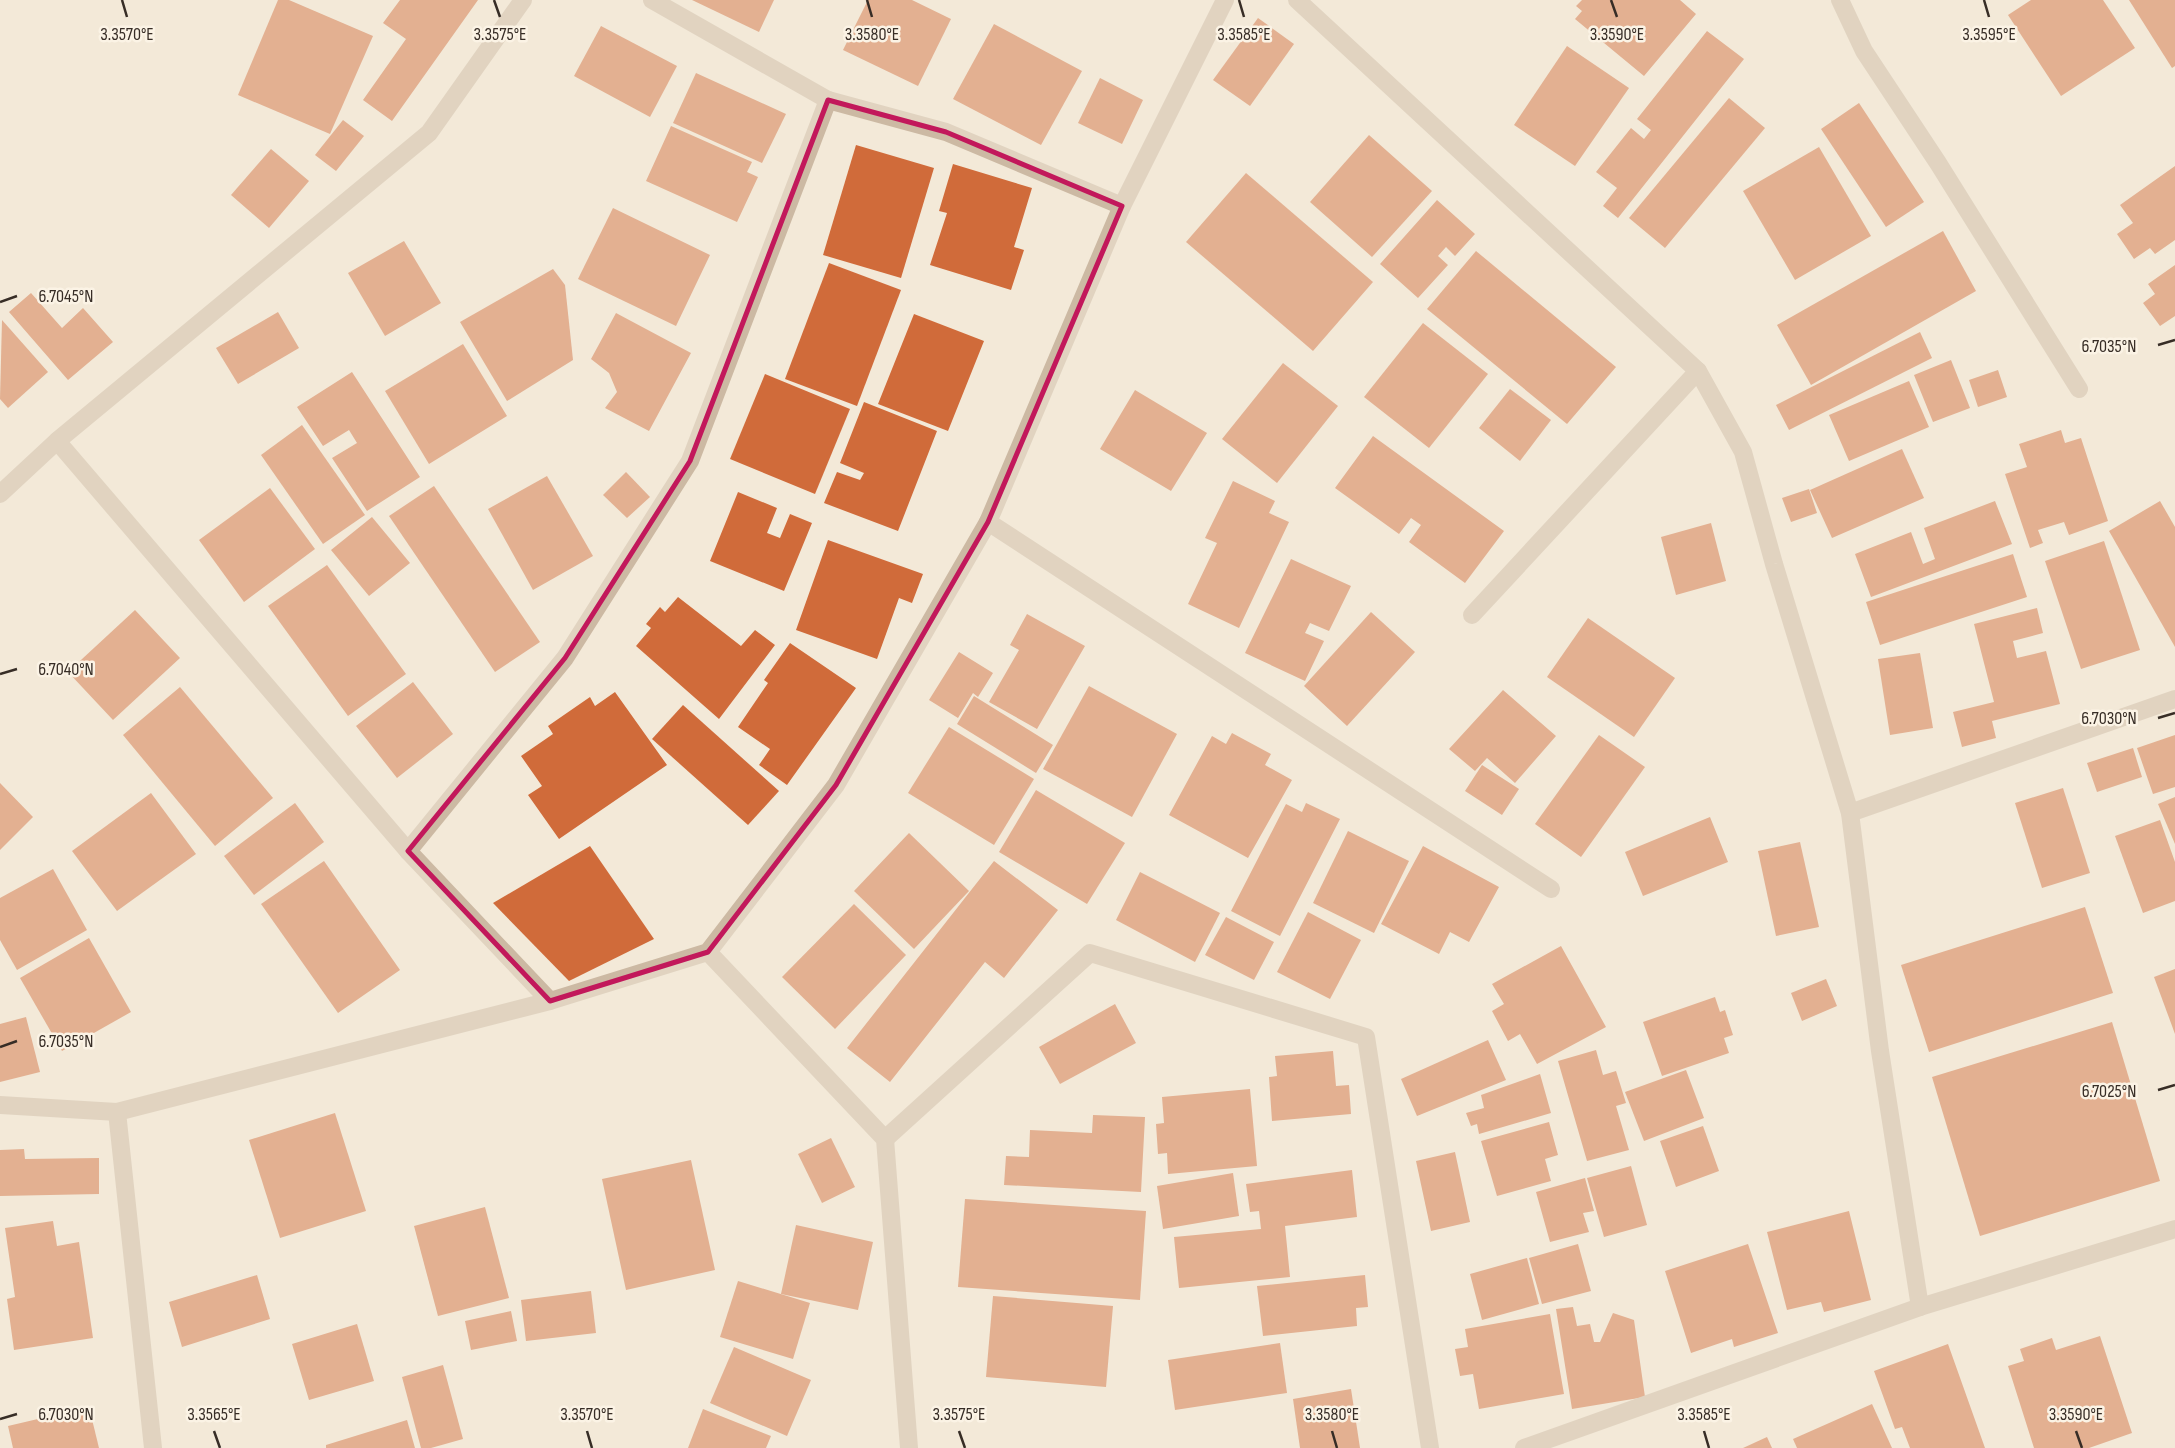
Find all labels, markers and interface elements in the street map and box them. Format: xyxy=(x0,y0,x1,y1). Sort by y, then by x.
text: 3.3570°E xyxy=(100,24,154,45)
text: 3.3575°E xyxy=(474,24,526,45)
text: 3.3580°E xyxy=(845,24,899,45)
text: 3.3585°E xyxy=(1217,24,1271,45)
text: 3.3590°E xyxy=(1590,24,1644,45)
text: 3.3595°E xyxy=(1962,24,2016,45)
text: 6.7045°N xyxy=(39,286,93,307)
text: 6.7035°N xyxy=(2082,336,2136,357)
text: 6.7040°N xyxy=(38,659,94,680)
text: 6.7030°N xyxy=(2081,708,2137,729)
text: 6.7035°N xyxy=(39,1031,93,1052)
text: 6.7025°N xyxy=(2082,1081,2136,1102)
text: 6.7030°N xyxy=(38,1404,94,1425)
text: 3.3565°E xyxy=(187,1404,241,1425)
text: 3.3570°E xyxy=(560,1404,614,1425)
text: 3.3575°E xyxy=(933,1404,985,1425)
text: 3.3580°E xyxy=(1305,1404,1359,1425)
text: 3.3585°E xyxy=(1677,1404,1731,1425)
text: 3.3590°E xyxy=(2049,1404,2103,1425)

